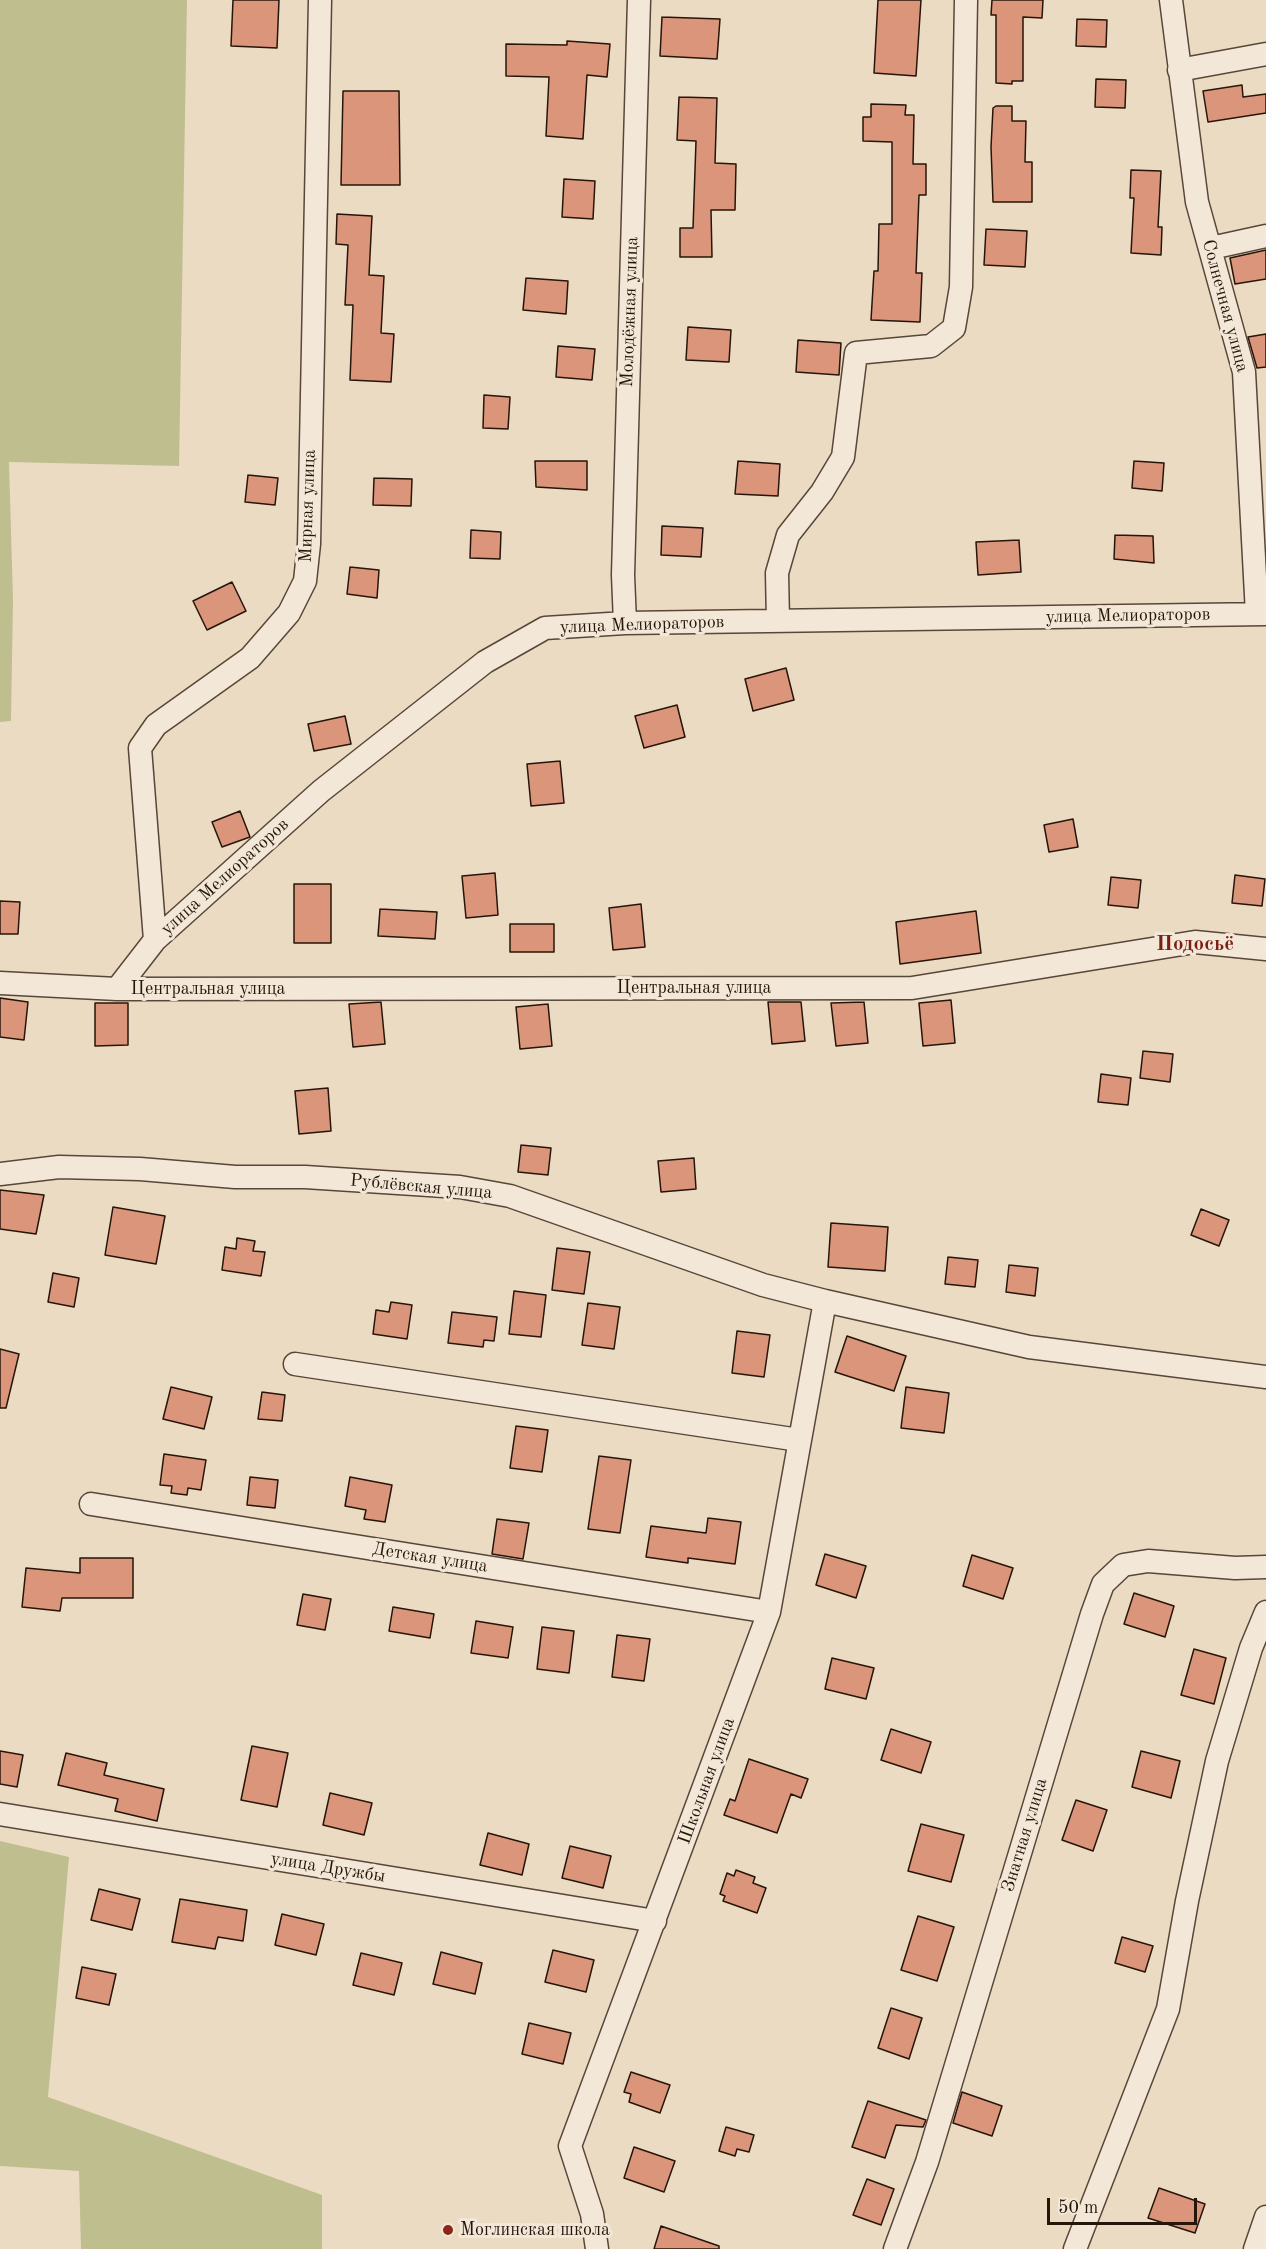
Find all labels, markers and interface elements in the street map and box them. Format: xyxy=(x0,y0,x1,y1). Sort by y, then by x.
street label: Молодёжная улица xyxy=(617,236,643,388)
street label: Солнечная улица xyxy=(1197,237,1253,375)
street label: Мирная улица xyxy=(295,449,321,563)
street label: улица Мелиораторов xyxy=(1045,604,1211,628)
street label: улица Мелиораторов xyxy=(559,611,725,639)
street label: улица Мелиораторов xyxy=(157,814,293,940)
district label: Подосьё xyxy=(1156,931,1234,957)
street label: Центральная улица xyxy=(617,977,771,999)
street label: Центральная улица xyxy=(131,978,285,1000)
street label: Рублёвская улица xyxy=(349,1170,493,1204)
street label: Детская улица xyxy=(371,1538,489,1578)
street label: Школьная улица xyxy=(674,1715,740,1847)
street label: Знатная улица xyxy=(997,1776,1053,1894)
street label: улица Дружбы xyxy=(269,1848,387,1888)
scale bar xyxy=(1050,2186,1200,2224)
text: 50 m xyxy=(1058,2199,1098,2217)
place label: Моглинская школа xyxy=(460,2219,610,2241)
marker: Моглинская школа xyxy=(441,2223,455,2237)

